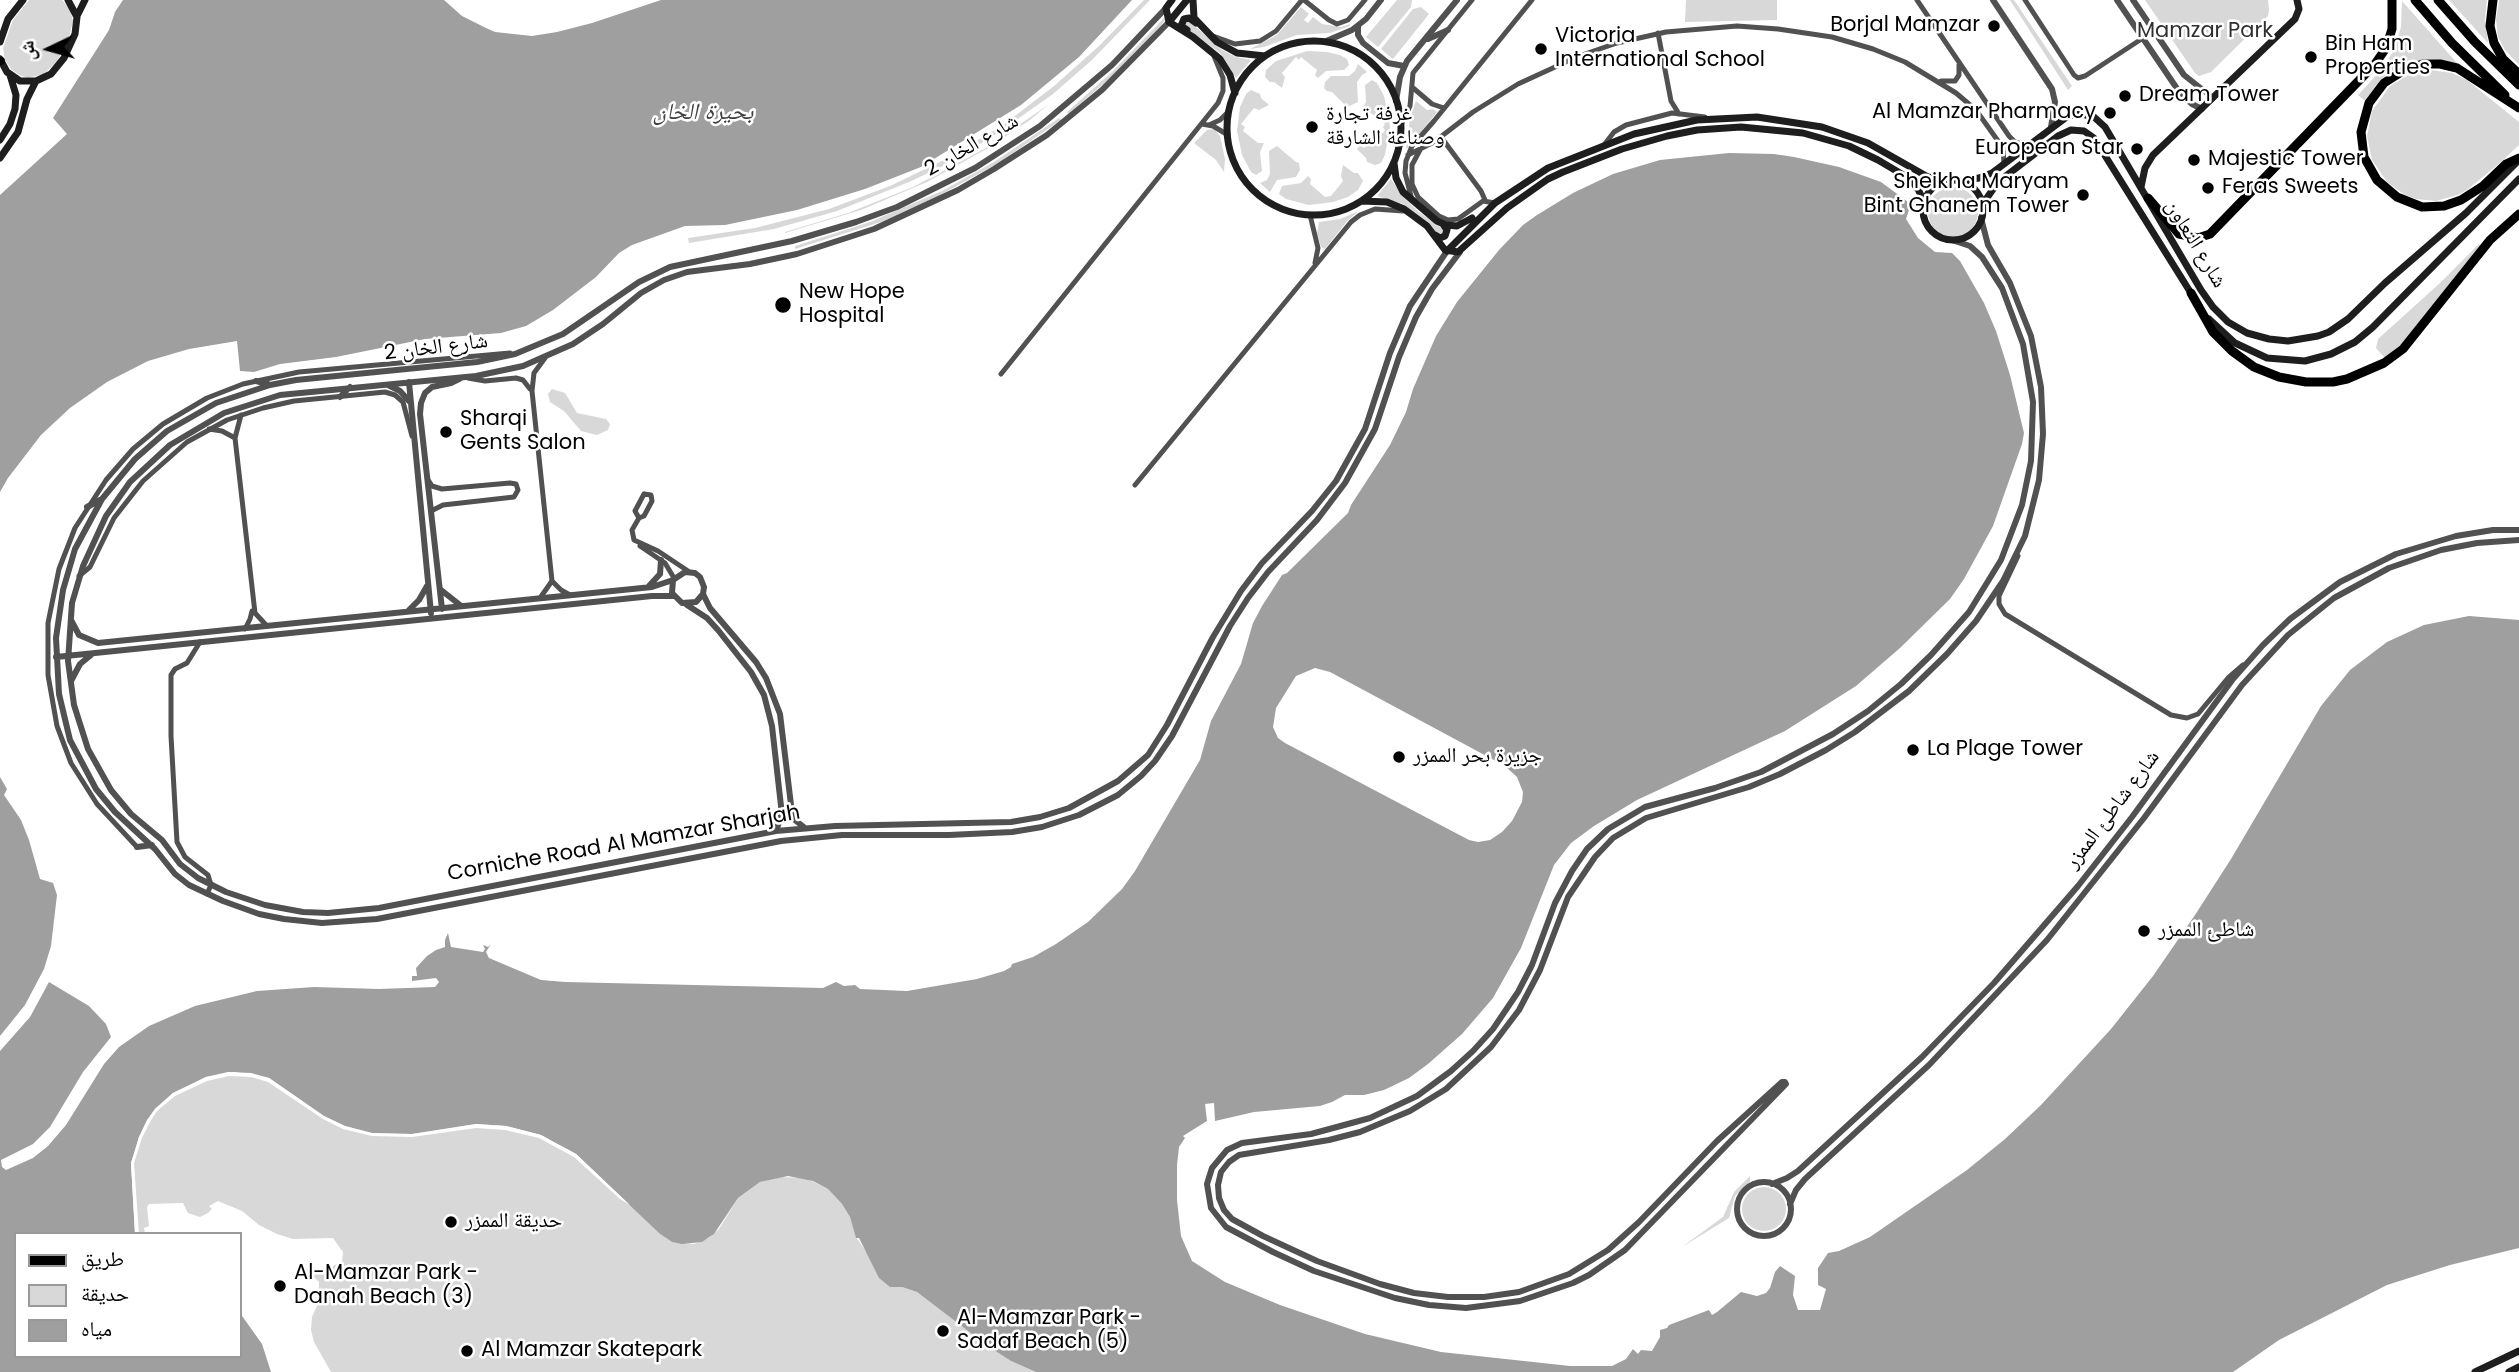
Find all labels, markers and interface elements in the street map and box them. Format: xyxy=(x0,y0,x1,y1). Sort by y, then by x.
place label: Borjal Mamzar xyxy=(1830,13,1980,39)
north arrow xyxy=(14,14,84,84)
marker: Borjal Mamzar xyxy=(1986,18,2002,34)
park label: Mamzar Park xyxy=(2137,19,2273,45)
place label: Victoria International School xyxy=(1555,24,1765,74)
place label: Bin Ham Properties xyxy=(2325,32,2430,82)
text: ش xyxy=(13,40,42,62)
marker: Victoria International School xyxy=(1533,41,1549,57)
marker: Bin Ham Properties xyxy=(2303,49,2319,65)
place label: Dream Tower xyxy=(2139,83,2279,109)
marker: Dream Tower xyxy=(2117,88,2133,104)
water label: بحيرة الخان xyxy=(653,99,753,127)
place label: Al Mamzar Pharmacy xyxy=(1872,100,2096,126)
place label: غرفة تجارة وصناعة الشارقة xyxy=(1326,102,1445,152)
marker: Al Mamzar Pharmacy xyxy=(2102,105,2118,121)
street label: شارع الخان 2 xyxy=(921,109,1023,183)
marker: غرفة تجارة وصناعة الشارقة xyxy=(1304,119,1320,135)
place label: European Star xyxy=(1975,136,2123,162)
marker: European Star xyxy=(2129,141,2145,157)
place label: Majestic Tower xyxy=(2208,147,2364,173)
marker: Majestic Tower xyxy=(2186,152,2202,168)
place label: Sheikha Maryam Bint Ghanem Tower xyxy=(1864,170,2069,220)
place label: Feras Sweets xyxy=(2222,175,2358,201)
marker: Feras Sweets xyxy=(2200,180,2216,196)
marker: Sheikha Maryam Bint Ghanem Tower xyxy=(2075,187,2091,203)
street label: شارع التعاون xyxy=(2159,195,2231,293)
place label: New Hope Hospital xyxy=(799,280,905,330)
marker: New Hope Hospital xyxy=(773,295,793,315)
street label: شارع الخان 2 xyxy=(383,329,489,367)
place label: Sharqi Gents Salon xyxy=(460,407,586,457)
marker: Sharqi Gents Salon xyxy=(438,424,454,440)
place label: La Plage Tower xyxy=(1927,737,2083,763)
marker: La Plage Tower xyxy=(1905,742,1921,758)
place label: جزيرة بحر الممزر xyxy=(1413,744,1542,770)
street label: شارع شاطئ الممزر xyxy=(2060,746,2166,874)
marker: جزيرة بحر الممزر xyxy=(1391,749,1407,765)
street label: Corniche Road Al Mamzar Sharjah xyxy=(446,801,802,887)
place label: شاطئ الممزر xyxy=(2158,918,2254,944)
marker: شاطئ الممزر xyxy=(2136,923,2152,939)
place label: حديقة الممزر xyxy=(465,1209,562,1235)
marker: حديقة الممزر xyxy=(443,1214,459,1230)
legend xyxy=(14,1232,242,1358)
text: طريق xyxy=(81,1244,124,1273)
place label: Al-Mamzar Park - Danah Beach (3) xyxy=(294,1261,478,1311)
marker: Al-Mamzar Park - Danah Beach (3) xyxy=(272,1278,288,1294)
text: حديقة xyxy=(81,1279,129,1308)
place label: Al-Mamzar Park - Sadaf Beach (5) xyxy=(957,1306,1141,1356)
text: مياه xyxy=(81,1314,112,1343)
marker: Al-Mamzar Park - Sadaf Beach (5) xyxy=(935,1323,951,1339)
place label: Al Mamzar Skatepark xyxy=(481,1338,702,1364)
marker: Al Mamzar Skatepark xyxy=(459,1343,475,1359)

